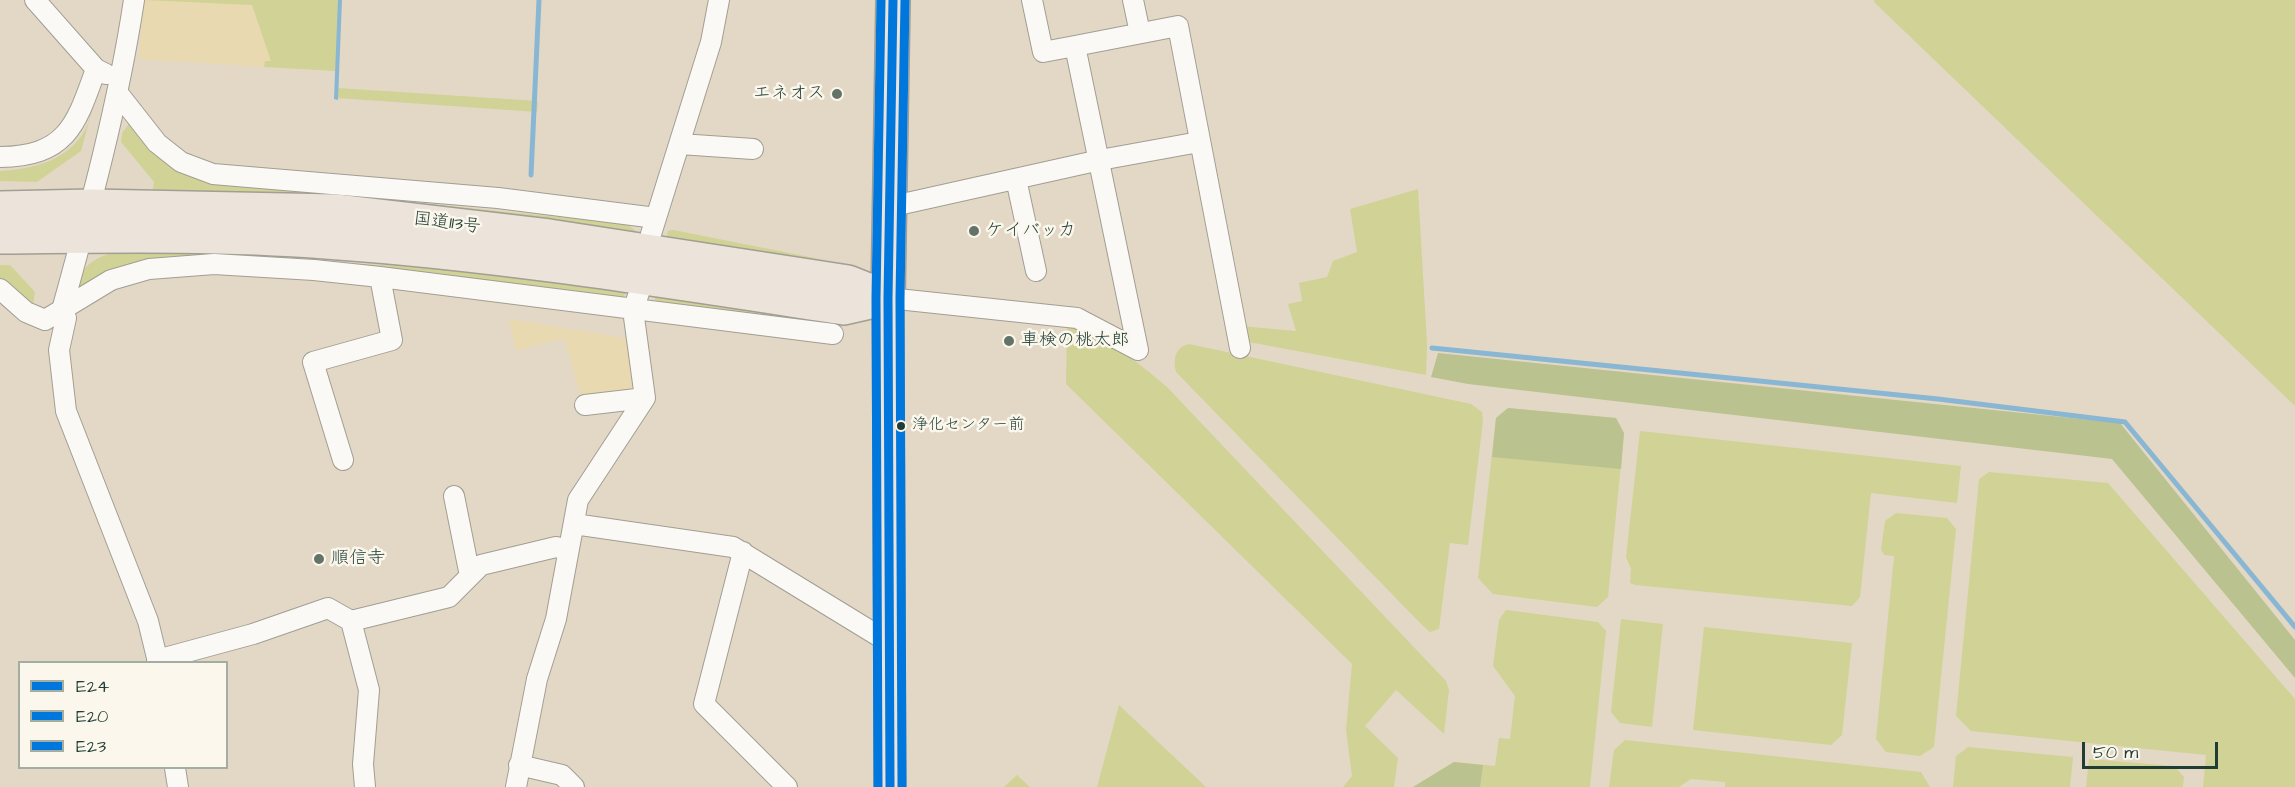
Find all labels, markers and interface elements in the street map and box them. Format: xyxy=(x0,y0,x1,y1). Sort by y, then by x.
place label: エネオス xyxy=(753,83,825,105)
marker: エネオス xyxy=(830,87,844,101)
street label: 国道113号 xyxy=(412,209,482,239)
place label: ケイバッカ xyxy=(986,220,1076,242)
marker: ケイバッカ xyxy=(967,224,981,238)
place label: 車検の桃太郎 xyxy=(1021,330,1129,352)
marker: 車検の桃太郎 xyxy=(1002,334,1016,348)
place label: 浄化センター前 xyxy=(912,416,1024,436)
marker: 浄化センター前 xyxy=(895,420,907,432)
place label: 順信寺 xyxy=(331,548,385,570)
marker: 順信寺 xyxy=(312,552,326,566)
legend xyxy=(18,661,228,769)
text: E24 xyxy=(76,674,109,699)
text: E20 xyxy=(76,704,108,729)
scale bar xyxy=(2085,730,2222,768)
text: E23 xyxy=(76,734,106,759)
text: 50 m xyxy=(2093,740,2138,765)

